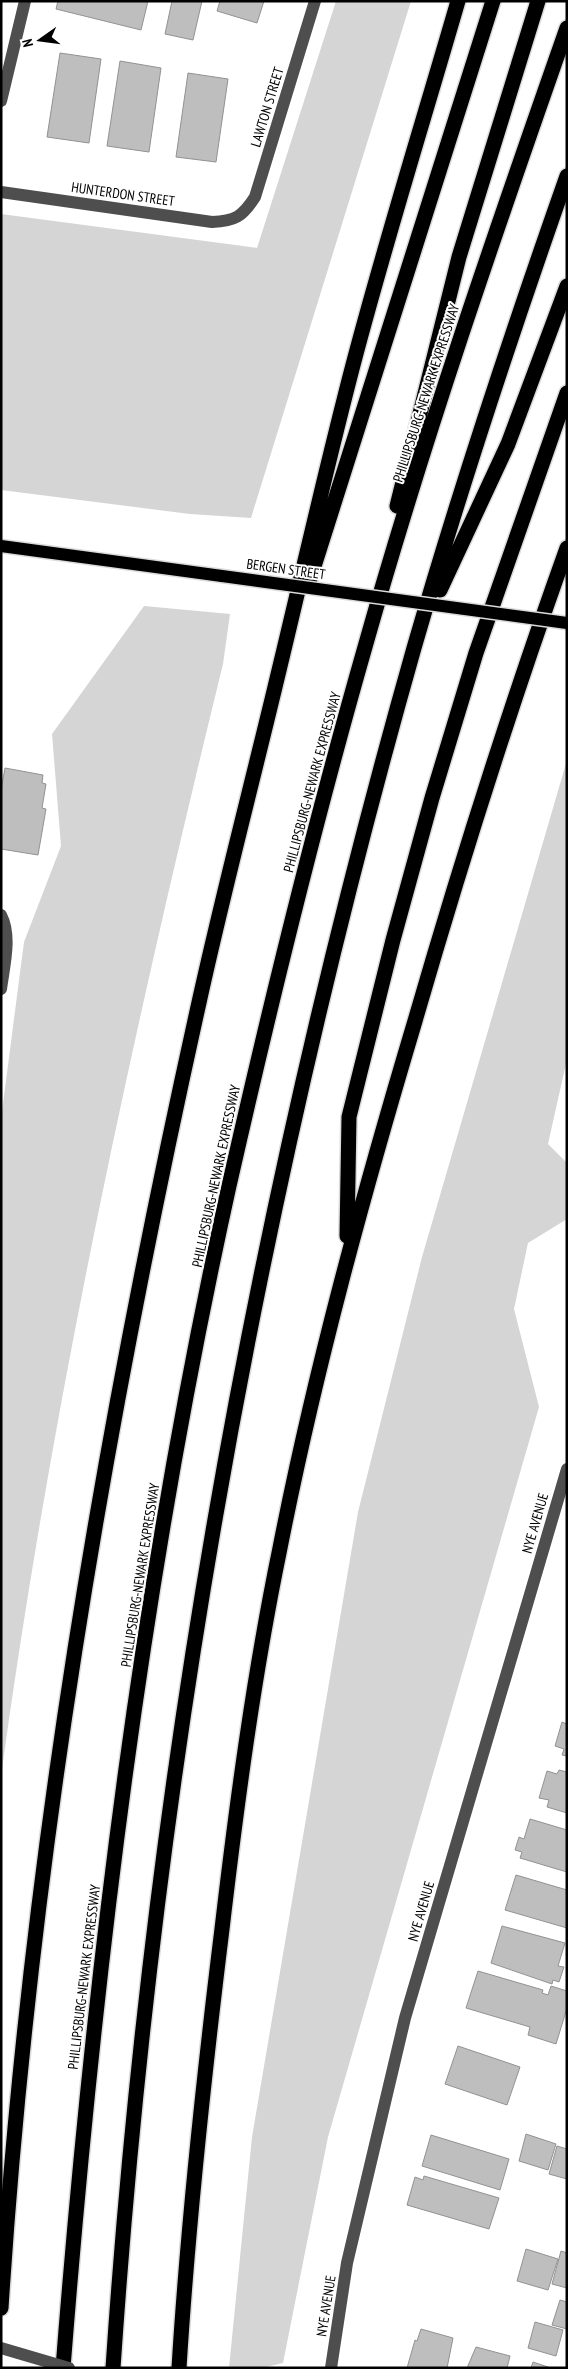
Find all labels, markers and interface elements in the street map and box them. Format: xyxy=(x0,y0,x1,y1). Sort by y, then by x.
north arrow xyxy=(15,15,65,65)
text: N xyxy=(18,37,37,49)
street label: LAWTON STREET xyxy=(246,64,288,149)
street label: HUNTERDON STREET xyxy=(70,178,177,210)
street label: PHILLIPSBURG-NEWARK EXPRESSWAY xyxy=(389,301,464,484)
street label: BERGEN STREET xyxy=(245,555,327,584)
street label: PHILLIPSBURG-NEWARK EXPRESSWAY xyxy=(279,689,345,874)
street label: PHILLIPSBURG-NEWARK EXPRESSWAY xyxy=(188,1082,244,1269)
street label: PHILLIPSBURG-NEWARK EXPRESSWAY xyxy=(117,1481,164,1668)
street label: NYE AVENUE xyxy=(518,1491,552,1555)
street label: NYE AVENUE xyxy=(404,1879,438,1943)
street label: PHILLIPSBURG-NEWARK EXPRESSWAY xyxy=(64,1883,104,2070)
street label: NYE AVENUE xyxy=(312,2274,340,2338)

